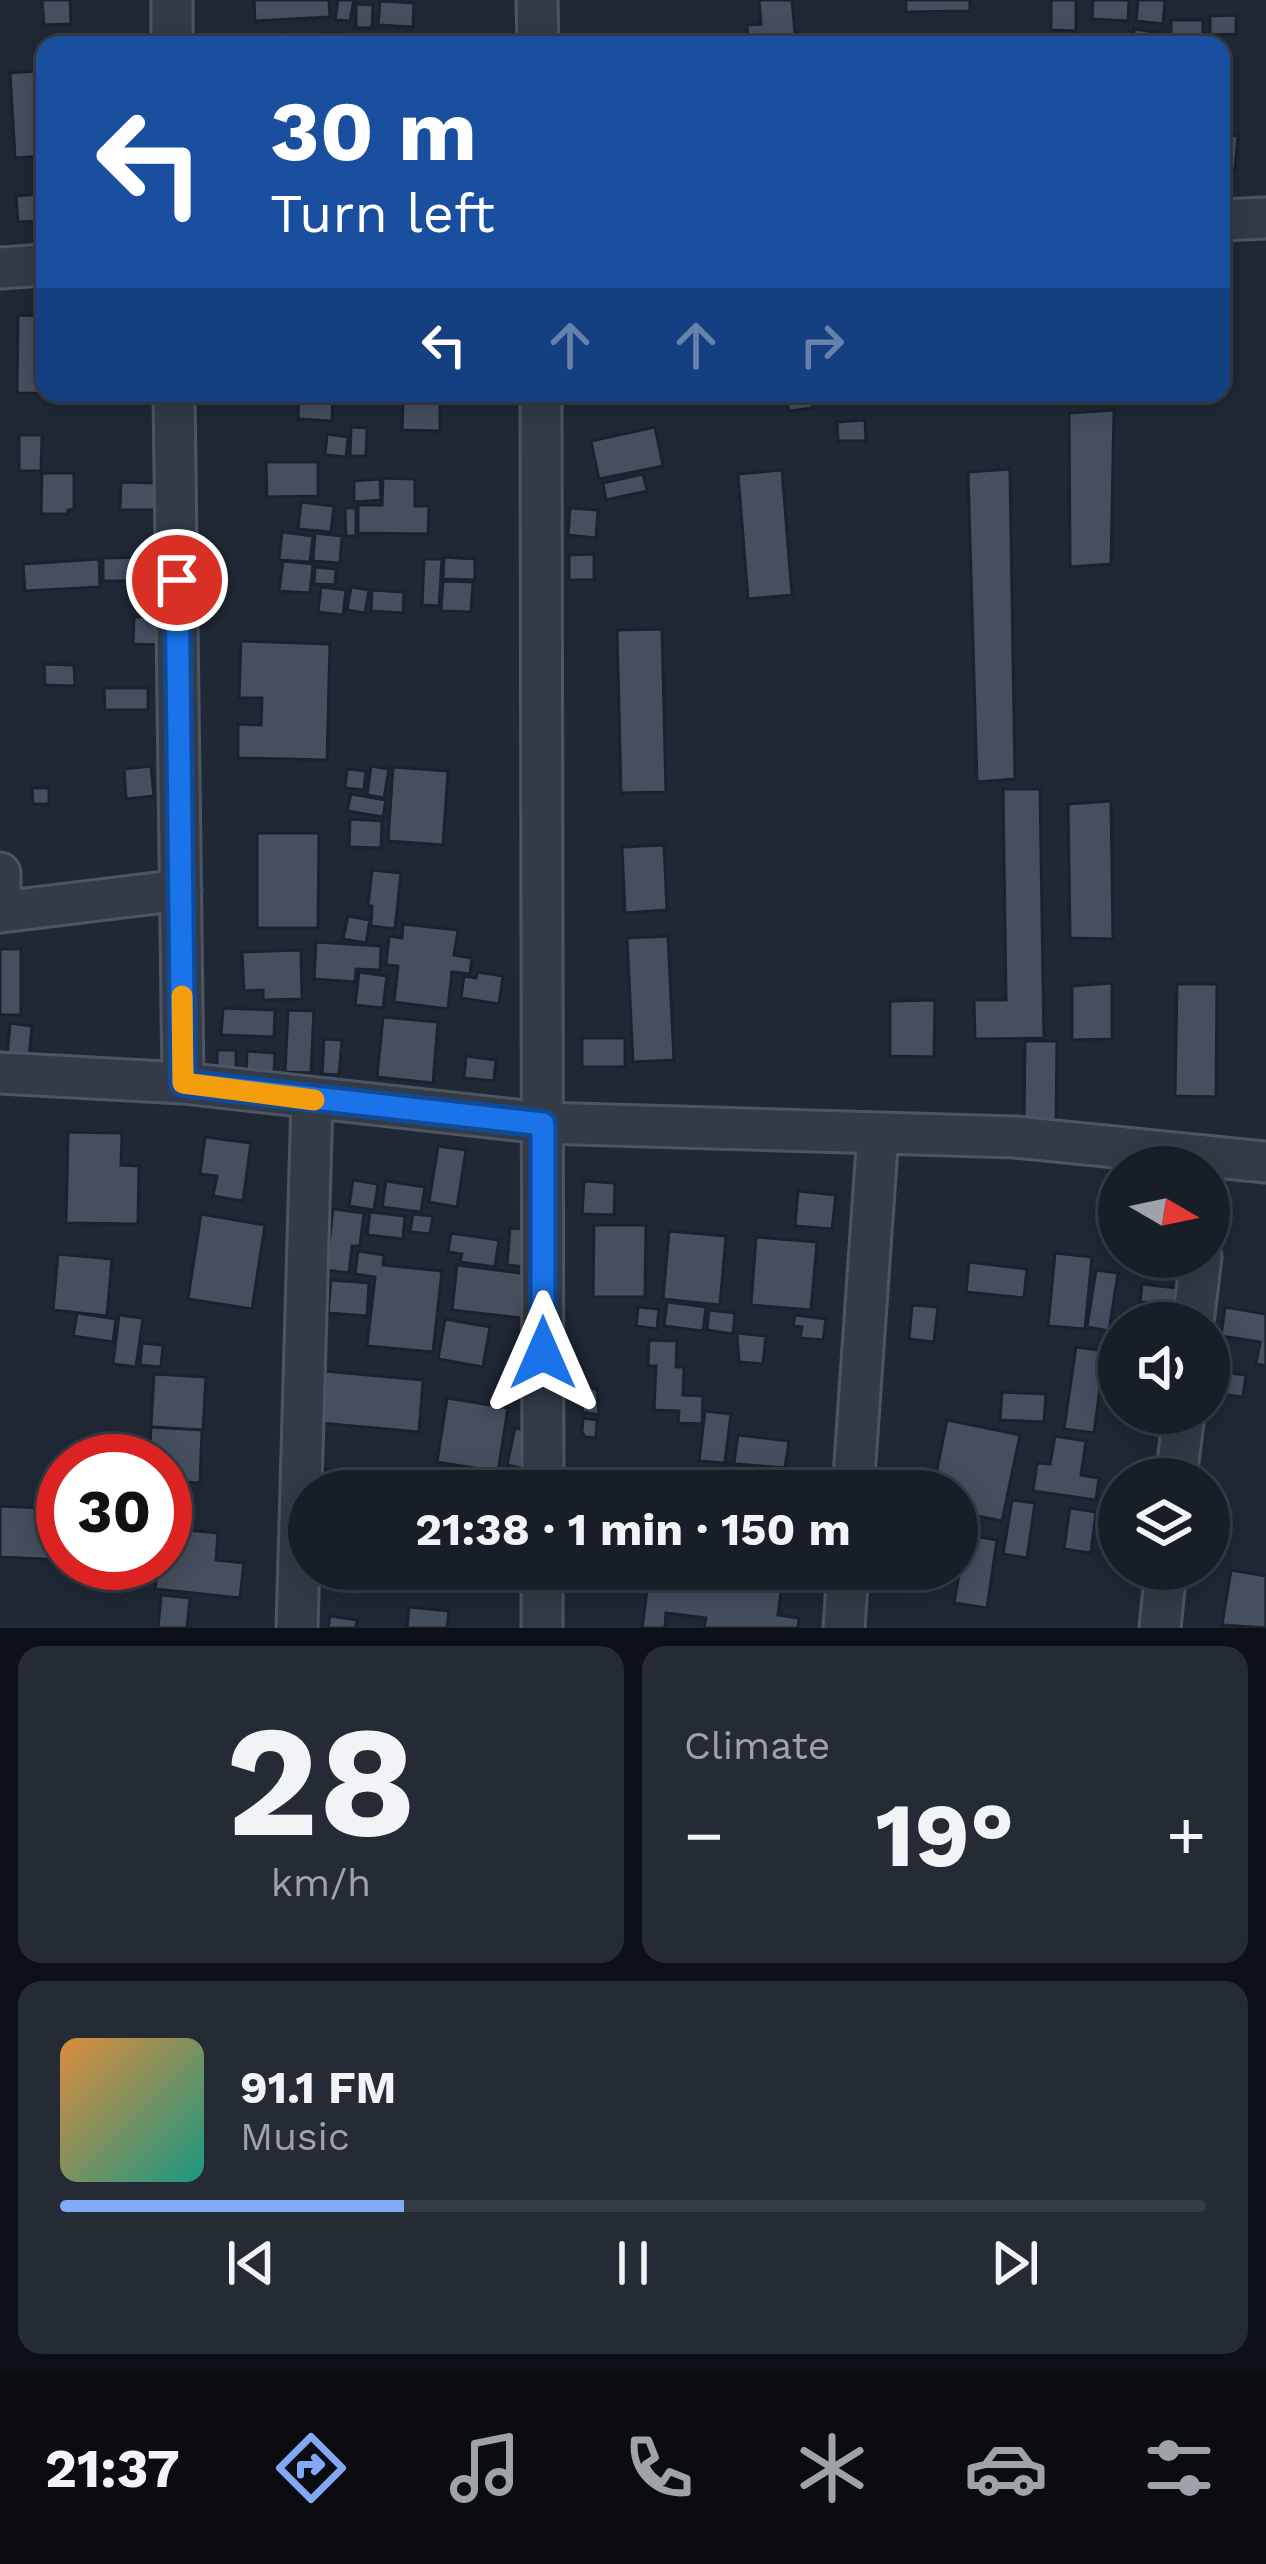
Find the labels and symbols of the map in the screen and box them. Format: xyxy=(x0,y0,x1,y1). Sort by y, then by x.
pin xyxy=(126,529,228,631)
north arrow xyxy=(1098,1146,1230,1278)
position arrow xyxy=(480,1290,606,1416)
speed limit sign: 30 xyxy=(36,1434,192,1590)

